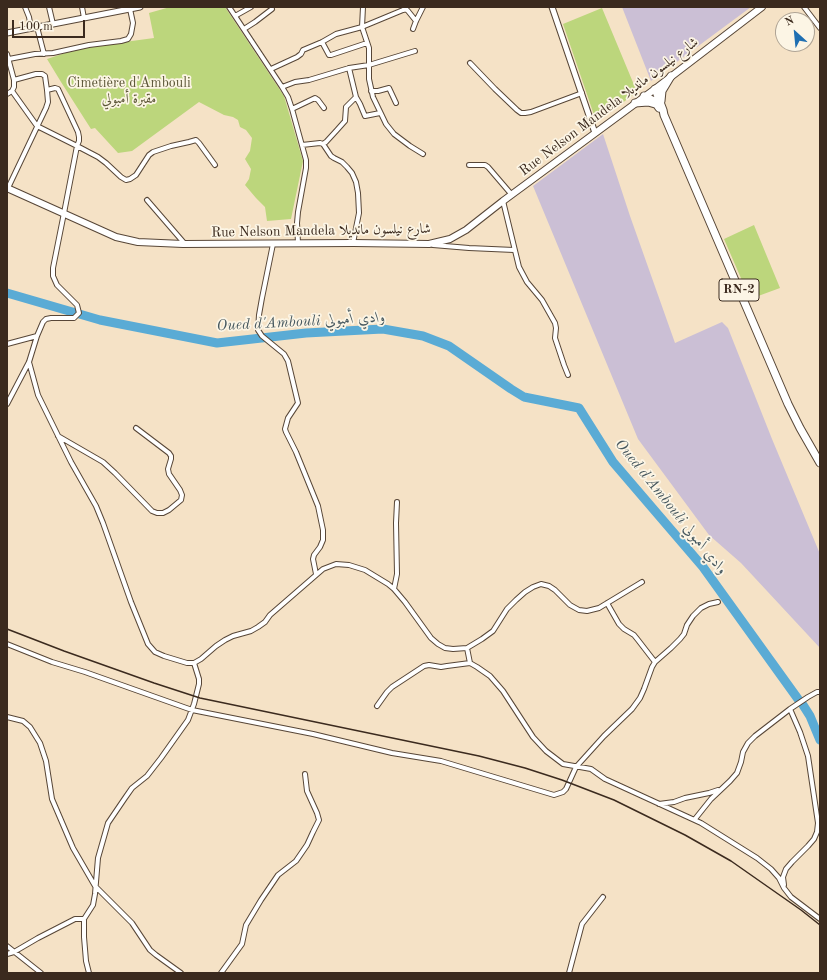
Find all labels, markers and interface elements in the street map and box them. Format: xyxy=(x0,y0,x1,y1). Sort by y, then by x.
scale bar xyxy=(14,12,87,38)
north arrow xyxy=(775,12,815,52)
text: N xyxy=(784,15,796,29)
text: 100 m xyxy=(19,21,53,33)
street label: Rue Nelson Mandela شارع نيلسون مانديلا xyxy=(516,34,702,180)
park label: Cimetière d'Ambouli مقبرة أمبولي xyxy=(67,75,191,108)
street label: Rue Nelson Mandela شارع نيلسون مانديلا xyxy=(211,221,431,241)
road number: RN-2 xyxy=(719,279,759,301)
water label: Oued d'Ambouli وادي أمبولي xyxy=(216,309,386,335)
water label: Oued d'Ambouli وادي أمبولي xyxy=(611,436,731,578)

